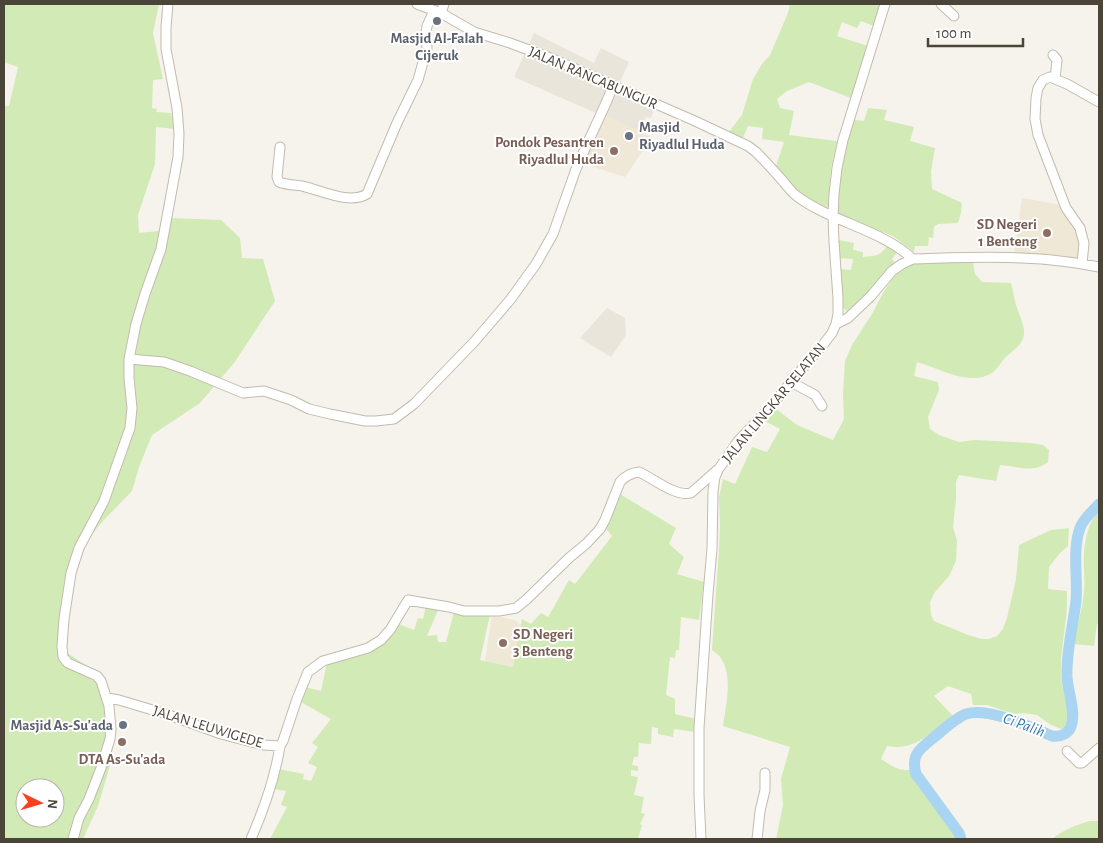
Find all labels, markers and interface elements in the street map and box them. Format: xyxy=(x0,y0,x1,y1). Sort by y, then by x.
marker: Masjid Al-Falah Cijeruk xyxy=(431,15,443,27)
scale bar xyxy=(928,15,1023,47)
text: 100 m xyxy=(936,26,971,41)
place label: Masjid Al-Falah Cijeruk xyxy=(390,31,484,63)
street label: JALAN RANCABUNGUR xyxy=(526,44,660,112)
place label: Masjid Riyadlul Huda xyxy=(639,120,725,152)
marker: Masjid Riyadlul Huda xyxy=(623,130,635,142)
place label: Pondok Pesantren Riyadlul Huda xyxy=(495,135,604,167)
marker: Pondok Pesantren Riyadlul Huda xyxy=(608,145,620,157)
place label: SD Negeri 1 Benteng xyxy=(977,217,1037,249)
marker: SD Negeri 1 Benteng xyxy=(1041,227,1053,239)
street label: JALAN LINGKAR SELATAN xyxy=(719,340,829,466)
place label: SD Negeri 3 Benteng xyxy=(513,627,573,659)
marker: SD Negeri 3 Benteng xyxy=(497,637,509,649)
street label: JALAN LEUWIGEDE xyxy=(151,703,265,751)
water label: Ci Palih xyxy=(1001,710,1047,740)
place label: Masjid As-Su'ada xyxy=(10,718,113,733)
marker: Masjid As-Su'ada xyxy=(117,719,129,731)
marker: DTA As-Su'ada xyxy=(116,736,128,748)
place label: DTA As-Su'ada xyxy=(79,752,165,767)
north arrow xyxy=(15,778,65,828)
text: N xyxy=(45,799,59,810)

